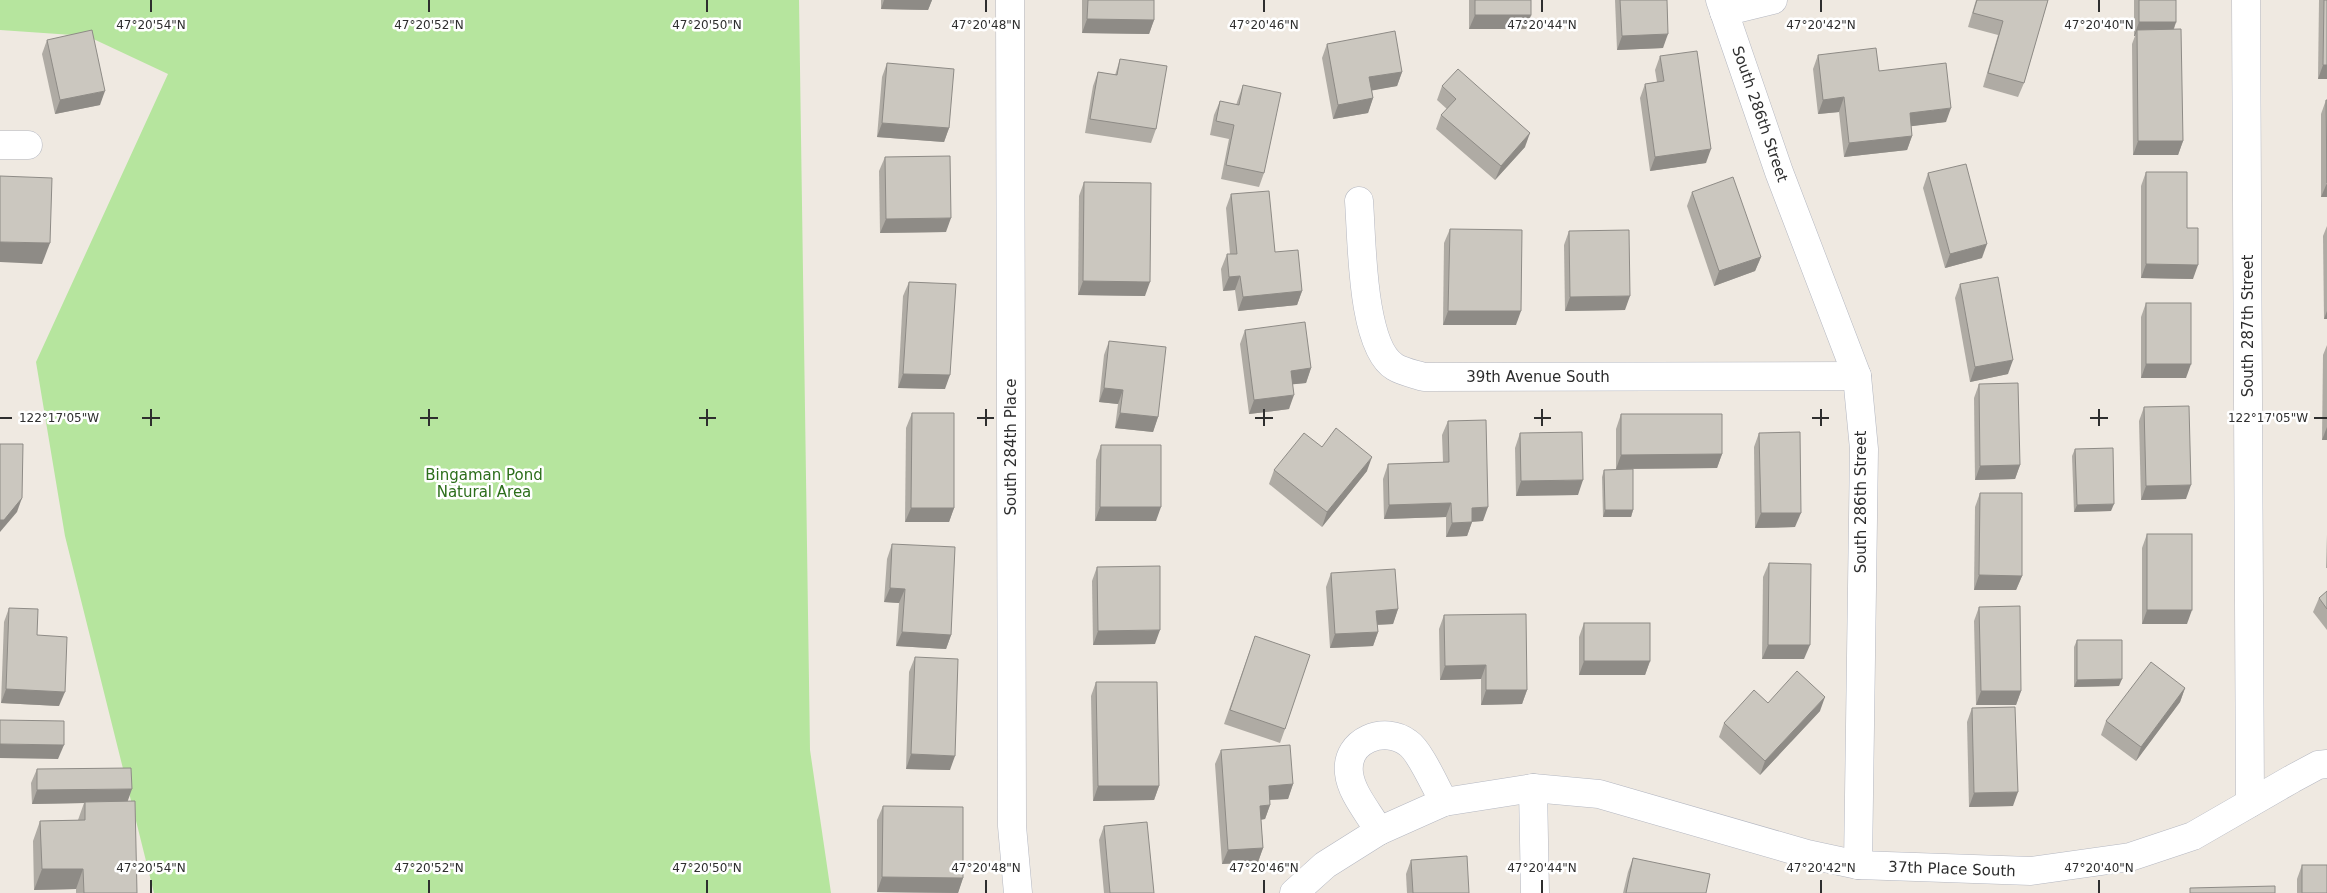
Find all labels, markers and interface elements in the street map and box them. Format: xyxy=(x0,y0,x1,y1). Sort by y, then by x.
text: 47°20'54"N xyxy=(116,18,186,32)
text: 47°20'52"N xyxy=(394,18,464,32)
text: 47°20'50"N xyxy=(672,18,742,32)
text: 47°20'48"N xyxy=(951,18,1021,32)
text: 47°20'46"N xyxy=(1229,18,1299,32)
text: 47°20'44"N xyxy=(1507,18,1577,32)
text: 47°20'42"N xyxy=(1786,18,1856,32)
text: 47°20'40"N xyxy=(2064,18,2134,32)
street label: South 286th Street xyxy=(1728,44,1792,185)
street label: South 287th Street xyxy=(2239,255,2257,397)
street label: 39th Avenue South xyxy=(1466,368,1610,386)
street label: South 284th Place xyxy=(1002,378,1020,516)
text: 122°17'05"W xyxy=(19,411,99,425)
text: 122°17'05"W xyxy=(2228,411,2308,425)
street label: South 286th Street xyxy=(1852,431,1870,573)
park label: Bingaman Pond Natural Area xyxy=(425,466,543,501)
street label: 37th Place South xyxy=(1888,858,2016,880)
text: 47°20'54"N xyxy=(116,861,186,875)
text: 47°20'52"N xyxy=(394,861,464,875)
text: 47°20'50"N xyxy=(672,861,742,875)
text: 47°20'48"N xyxy=(951,861,1021,875)
text: 47°20'46"N xyxy=(1229,861,1299,875)
text: 47°20'44"N xyxy=(1507,861,1577,875)
text: 47°20'42"N xyxy=(1786,861,1856,875)
text: 47°20'40"N xyxy=(2064,861,2134,875)

